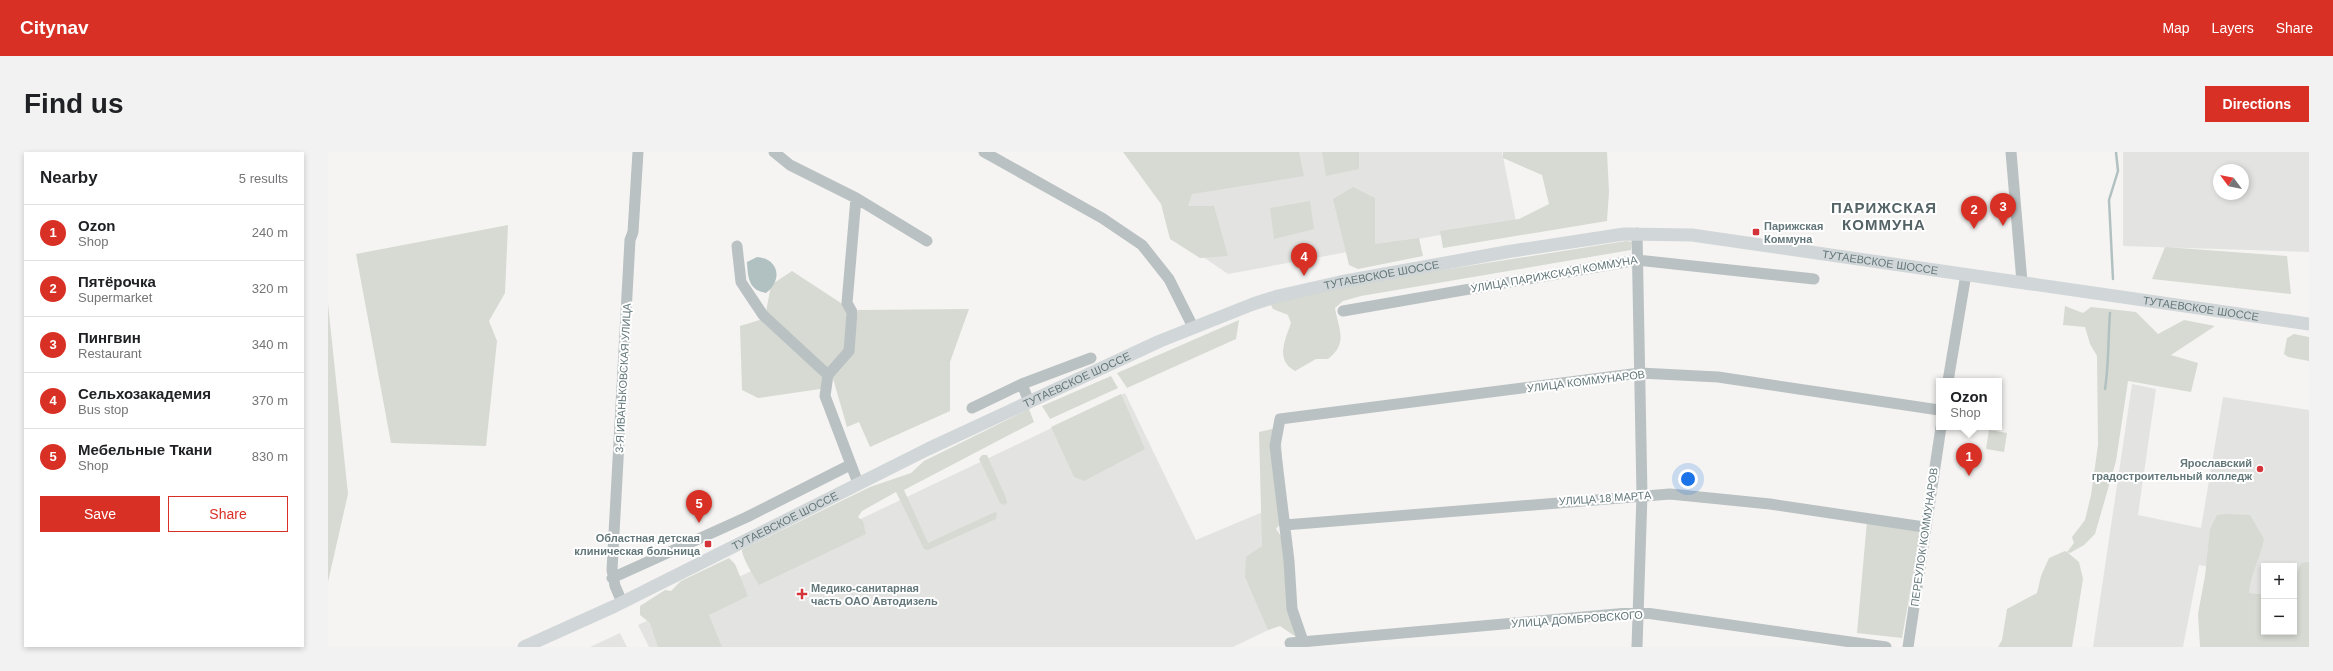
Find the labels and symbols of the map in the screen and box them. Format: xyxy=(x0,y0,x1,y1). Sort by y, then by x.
north arrow xyxy=(2213,164,2249,200)
pin: 3 xyxy=(1990,193,2016,226)
pin: 2 xyxy=(1961,196,1987,229)
district label: ПАРИЖСКАЯ КОММУНА xyxy=(1831,199,1937,233)
place label: Парижская Коммуна xyxy=(1764,220,1823,245)
marker: Парижская Коммуна xyxy=(1751,227,1761,237)
pin: 4 xyxy=(1291,243,1317,276)
street label: ТУТАЕВСКОЕ ШОССЕ xyxy=(1822,248,1939,276)
street label: УЛИЦА ПАРИЖСКАЯ КОММУНА xyxy=(1470,253,1639,295)
street label: ТУТАЕВСКОЕ ШОССЕ xyxy=(1323,258,1440,291)
street label: ТУТАЕВСКОЕ ШОССЕ xyxy=(2142,294,2260,323)
street label: 3-Я ИВАНЬКОВСКАЯ УЛИЦА xyxy=(613,302,633,453)
street label: ТУТАЕВСКОЕ ШОССЕ xyxy=(1021,350,1132,410)
street label: УЛИЦА КОММУНАРОВ xyxy=(1526,368,1646,394)
pin: 1 xyxy=(1956,443,1982,476)
place label: Ярославский градостроительный колледж xyxy=(2092,457,2252,482)
marker: Ярославский градостроительный колледж xyxy=(2255,464,2265,474)
street label: ПЕРЕУЛОК КОММУНАРОВ xyxy=(1908,467,1940,607)
your location xyxy=(1678,469,1698,489)
street label: ТУТАЕВСКОЕ ШОССЕ xyxy=(730,489,840,552)
street label: УЛИЦА 18 МАРТА xyxy=(1558,489,1652,507)
pin: 5 xyxy=(686,490,712,523)
place label: Областная детская клиническая больница xyxy=(574,532,701,557)
marker: Областная детская клиническая больница xyxy=(703,539,713,549)
place label: Медико-санитарная часть ОАО Автодизель xyxy=(811,582,938,607)
marker: Медико-санитарная часть ОАО Автодизель xyxy=(796,588,808,600)
street label: УЛИЦА ДОМБРОВСКОГО xyxy=(1511,608,1644,630)

